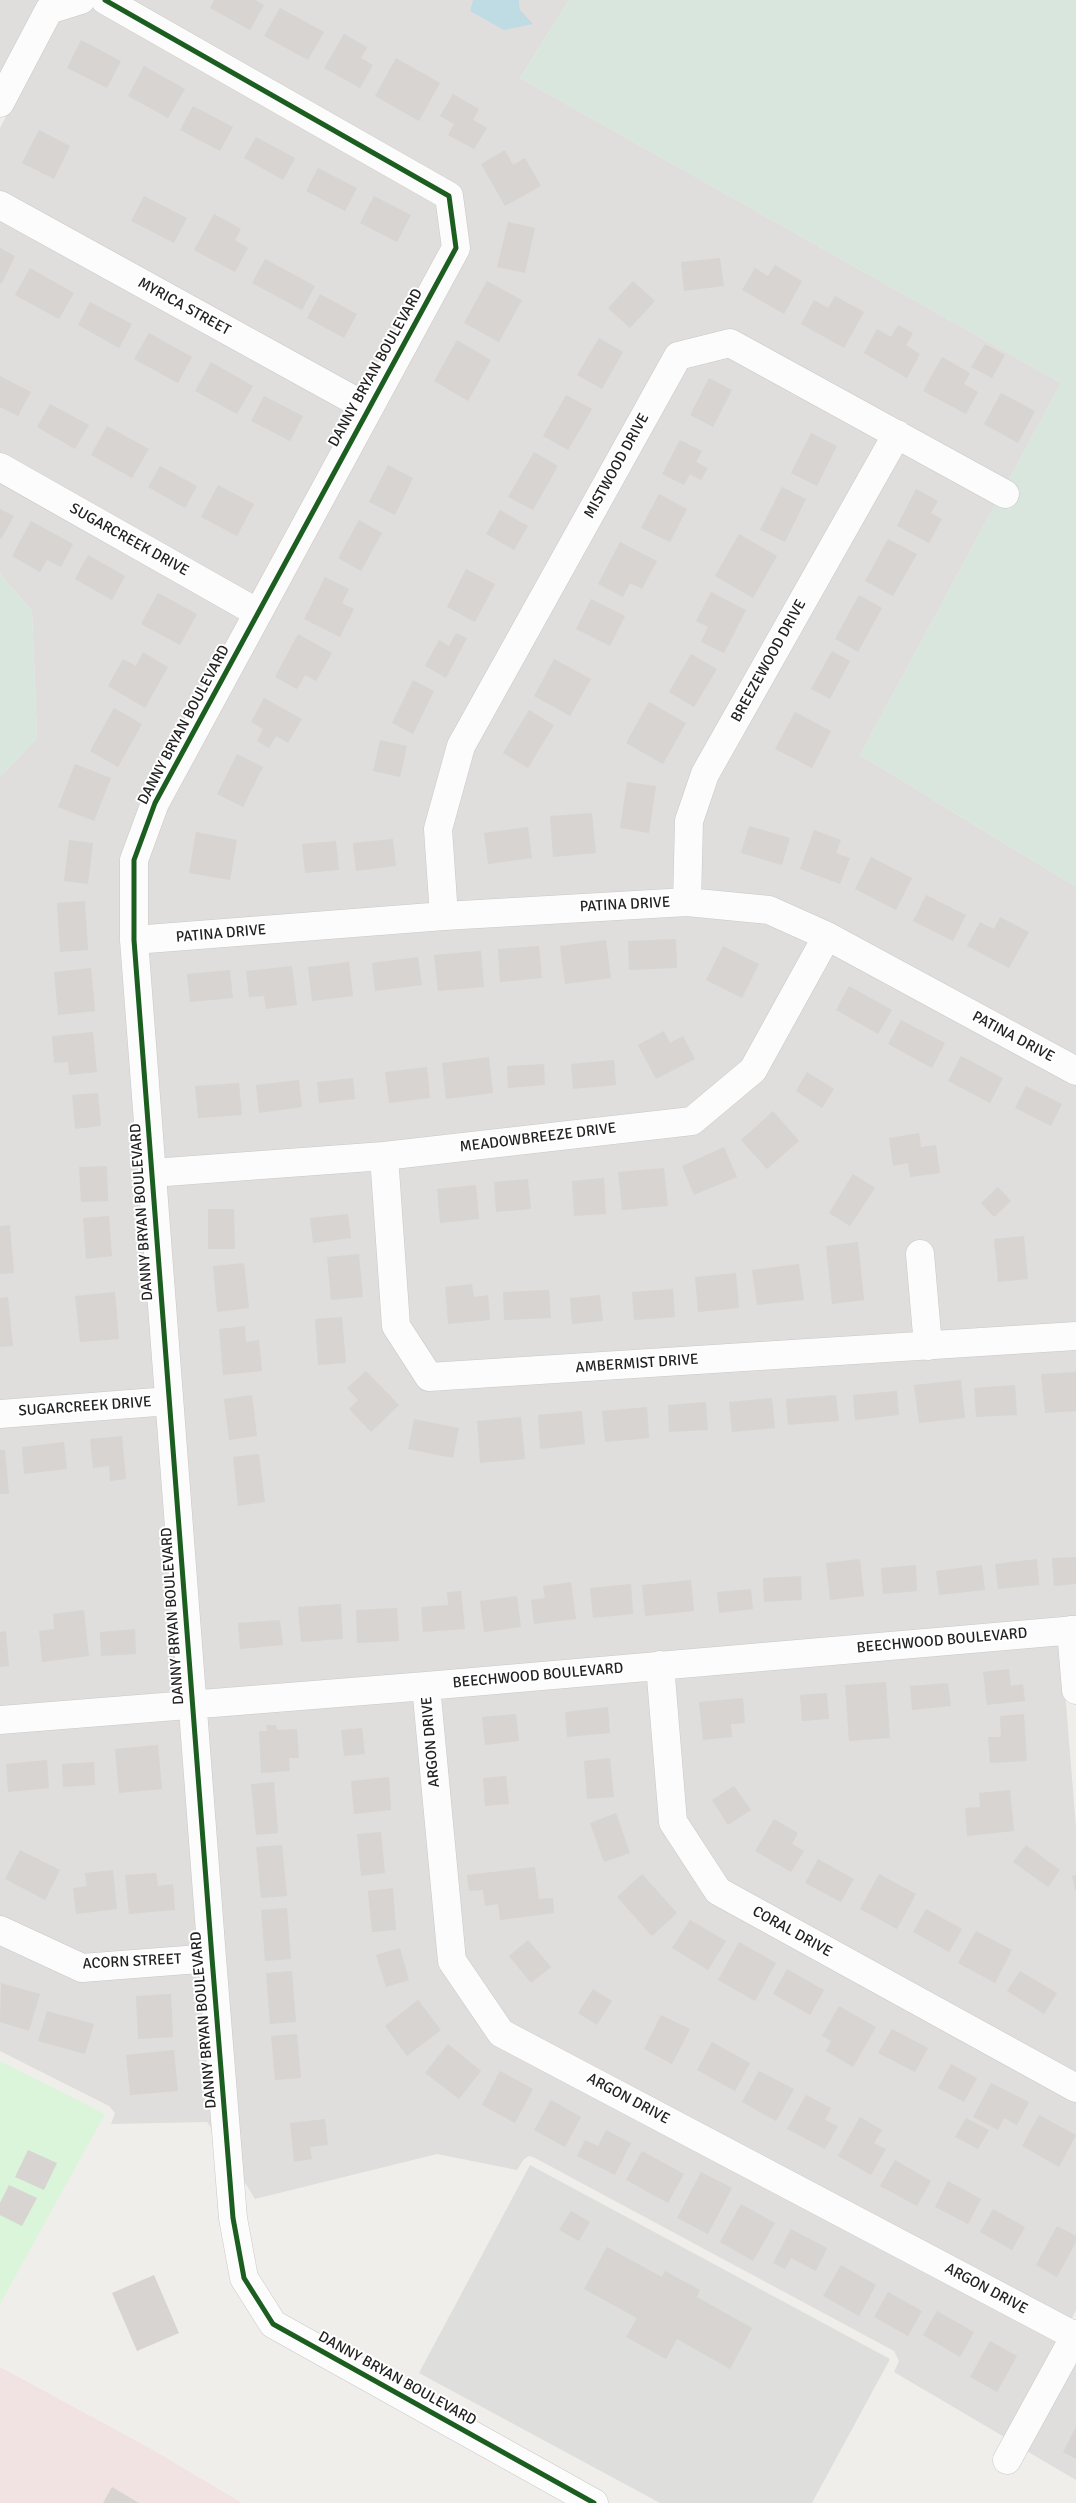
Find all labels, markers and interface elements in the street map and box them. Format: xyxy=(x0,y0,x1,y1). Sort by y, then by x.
street label: MYRICA STREET xyxy=(135,274,233,340)
street label: DANNY BRYAN BOULEVARD xyxy=(325,286,427,450)
street label: MISTWOOD DRIVE xyxy=(581,410,653,522)
street label: SUGARCREEK DRIVE xyxy=(66,500,192,580)
street label: BREEZEWOOD DRIVE xyxy=(728,596,810,726)
street label: DANNY BRYAN BOULEVARD xyxy=(134,642,234,808)
street label: PATINA DRIVE xyxy=(579,894,671,916)
street label: PATINA DRIVE xyxy=(175,921,267,947)
street label: PATINA DRIVE xyxy=(969,1008,1057,1066)
street label: MEADOWBREEZE DRIVE xyxy=(459,1119,617,1157)
street label: DANNY BRYAN BOULEVARD xyxy=(127,1123,157,1301)
street label: AMBERMIST DRIVE xyxy=(575,1351,699,1377)
street label: SUGARCREEK DRIVE xyxy=(18,1393,152,1421)
street label: DANNY BRYAN BOULEVARD xyxy=(158,1527,188,1705)
street label: BEECHWOOD BOULEVARD xyxy=(856,1625,1028,1657)
street label: BEECHWOOD BOULEVARD xyxy=(452,1660,624,1692)
street label: ARGON DRIVE xyxy=(418,1696,444,1788)
street label: CORAL DRIVE xyxy=(749,1903,835,1961)
street label: DANNY BRYAN BOULEVARD xyxy=(187,1931,221,2109)
street label: ACORN STREET xyxy=(82,1950,182,1974)
street label: ARGON DRIVE xyxy=(584,2070,672,2128)
street label: ARGON DRIVE xyxy=(942,2260,1030,2318)
street label: DANNY BRYAN BOULEVARD xyxy=(315,2328,479,2430)

